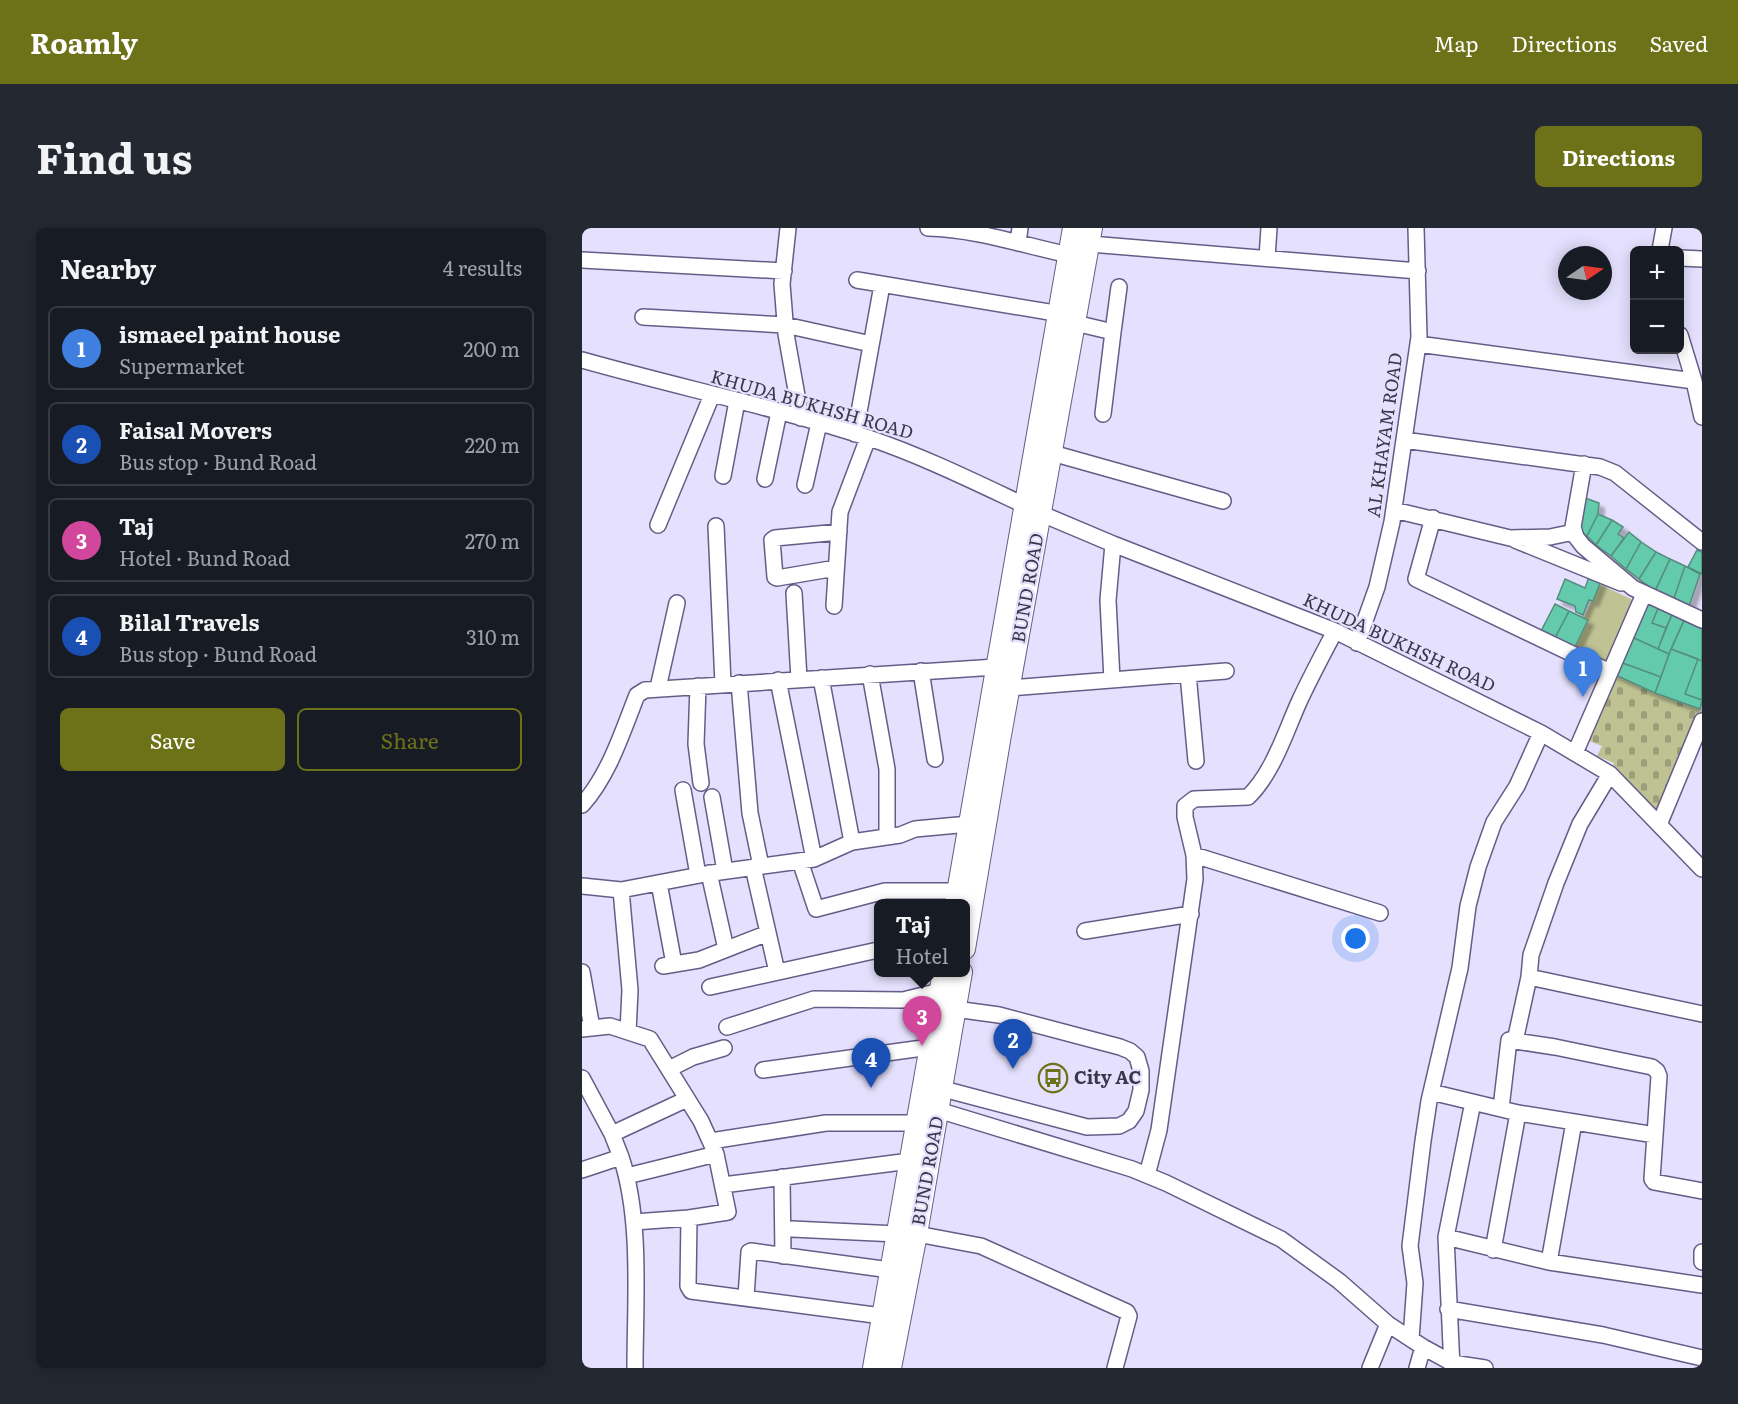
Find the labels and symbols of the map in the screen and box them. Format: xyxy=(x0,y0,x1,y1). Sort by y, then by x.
north arrow xyxy=(1558,246,1612,300)
street label: AL KHAYAM ROAD xyxy=(1359,351,1408,519)
street label: KHUDA BUKHSH ROAD xyxy=(708,362,917,445)
street label: BUND ROAD xyxy=(1004,531,1049,645)
street label: KHUDA BUKHSH ROAD xyxy=(1299,585,1500,698)
pin: 1 xyxy=(1564,648,1602,697)
your location xyxy=(1341,924,1370,953)
pin: 3 xyxy=(902,996,942,1046)
pin: 2 xyxy=(994,1020,1032,1069)
pin: 4 xyxy=(852,1038,890,1088)
bus stop icon: City AC xyxy=(1037,1062,1069,1094)
place label: City AC xyxy=(1074,1063,1141,1090)
street label: BUND ROAD xyxy=(904,1114,949,1228)

